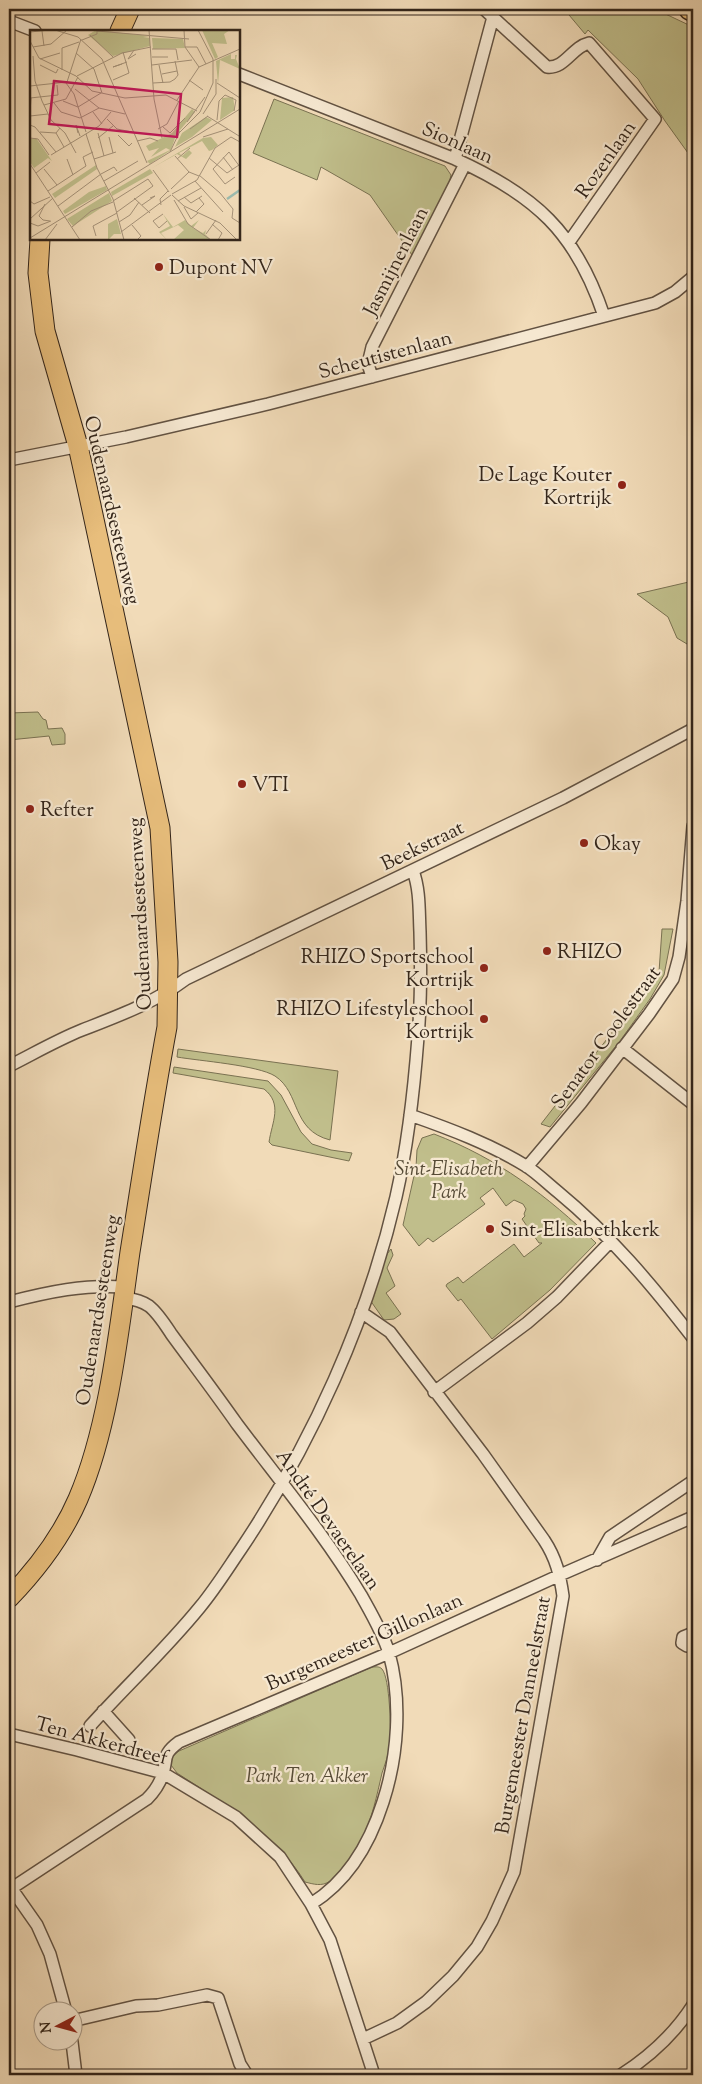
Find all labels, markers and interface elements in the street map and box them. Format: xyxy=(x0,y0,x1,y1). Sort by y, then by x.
inset map xyxy=(30,30,240,240)
street label: Rozenlaan xyxy=(570,115,645,205)
street label: Sionlaan xyxy=(416,116,498,173)
street label: Jasmijnenlaan xyxy=(357,202,437,323)
place label: Dupont NV xyxy=(169,255,273,284)
marker: Dupont NV xyxy=(153,261,165,273)
street label: Scheutistenlaan xyxy=(316,325,456,388)
street label: Oudenaardsesteenweg xyxy=(75,413,146,608)
place label: De Lage Kouter Kortrijk xyxy=(479,462,612,514)
marker: De Lage Kouter Kortrijk xyxy=(616,479,628,491)
place label: VTI xyxy=(252,772,289,801)
marker: VTI xyxy=(236,778,248,790)
place label: Refter xyxy=(40,797,94,826)
marker: Refter xyxy=(24,803,36,815)
street label: Beekstraat xyxy=(377,815,470,880)
street label: Oudenaardsesteenweg xyxy=(122,817,161,1011)
place label: Okay xyxy=(594,831,641,860)
marker: Okay xyxy=(578,837,590,849)
place label: RHIZO xyxy=(557,939,622,968)
place label: RHIZO Sportschool Kortrijk xyxy=(301,944,474,996)
marker: RHIZO xyxy=(541,945,553,957)
street label: Senator Coolestraat xyxy=(545,961,669,1116)
marker: RHIZO Sportschool Kortrijk xyxy=(478,962,490,974)
place label: RHIZO Lifestyleschool Kortrijk xyxy=(276,996,474,1048)
marker: RHIZO Lifestyleschool Kortrijk xyxy=(478,1013,490,1025)
park label: Sint-Elisabeth Park xyxy=(395,1156,503,1208)
street label: Oudenaardsesteenweg xyxy=(70,1213,129,1408)
place label: Sint-Elisabethkerk xyxy=(500,1217,660,1246)
marker: Sint-Elisabethkerk xyxy=(484,1223,496,1235)
street label: André Devaerelaan xyxy=(267,1444,387,1597)
street label: Burgemeester Gillonlaan xyxy=(262,1587,468,1700)
street label: Burgemeester Danneelstraat xyxy=(489,1594,560,1837)
street label: Ten Akkerdreef xyxy=(32,1711,172,1774)
park label: Park Ten Akker xyxy=(246,1763,368,1792)
north arrow xyxy=(32,2002,82,2052)
text: N xyxy=(37,2021,58,2034)

